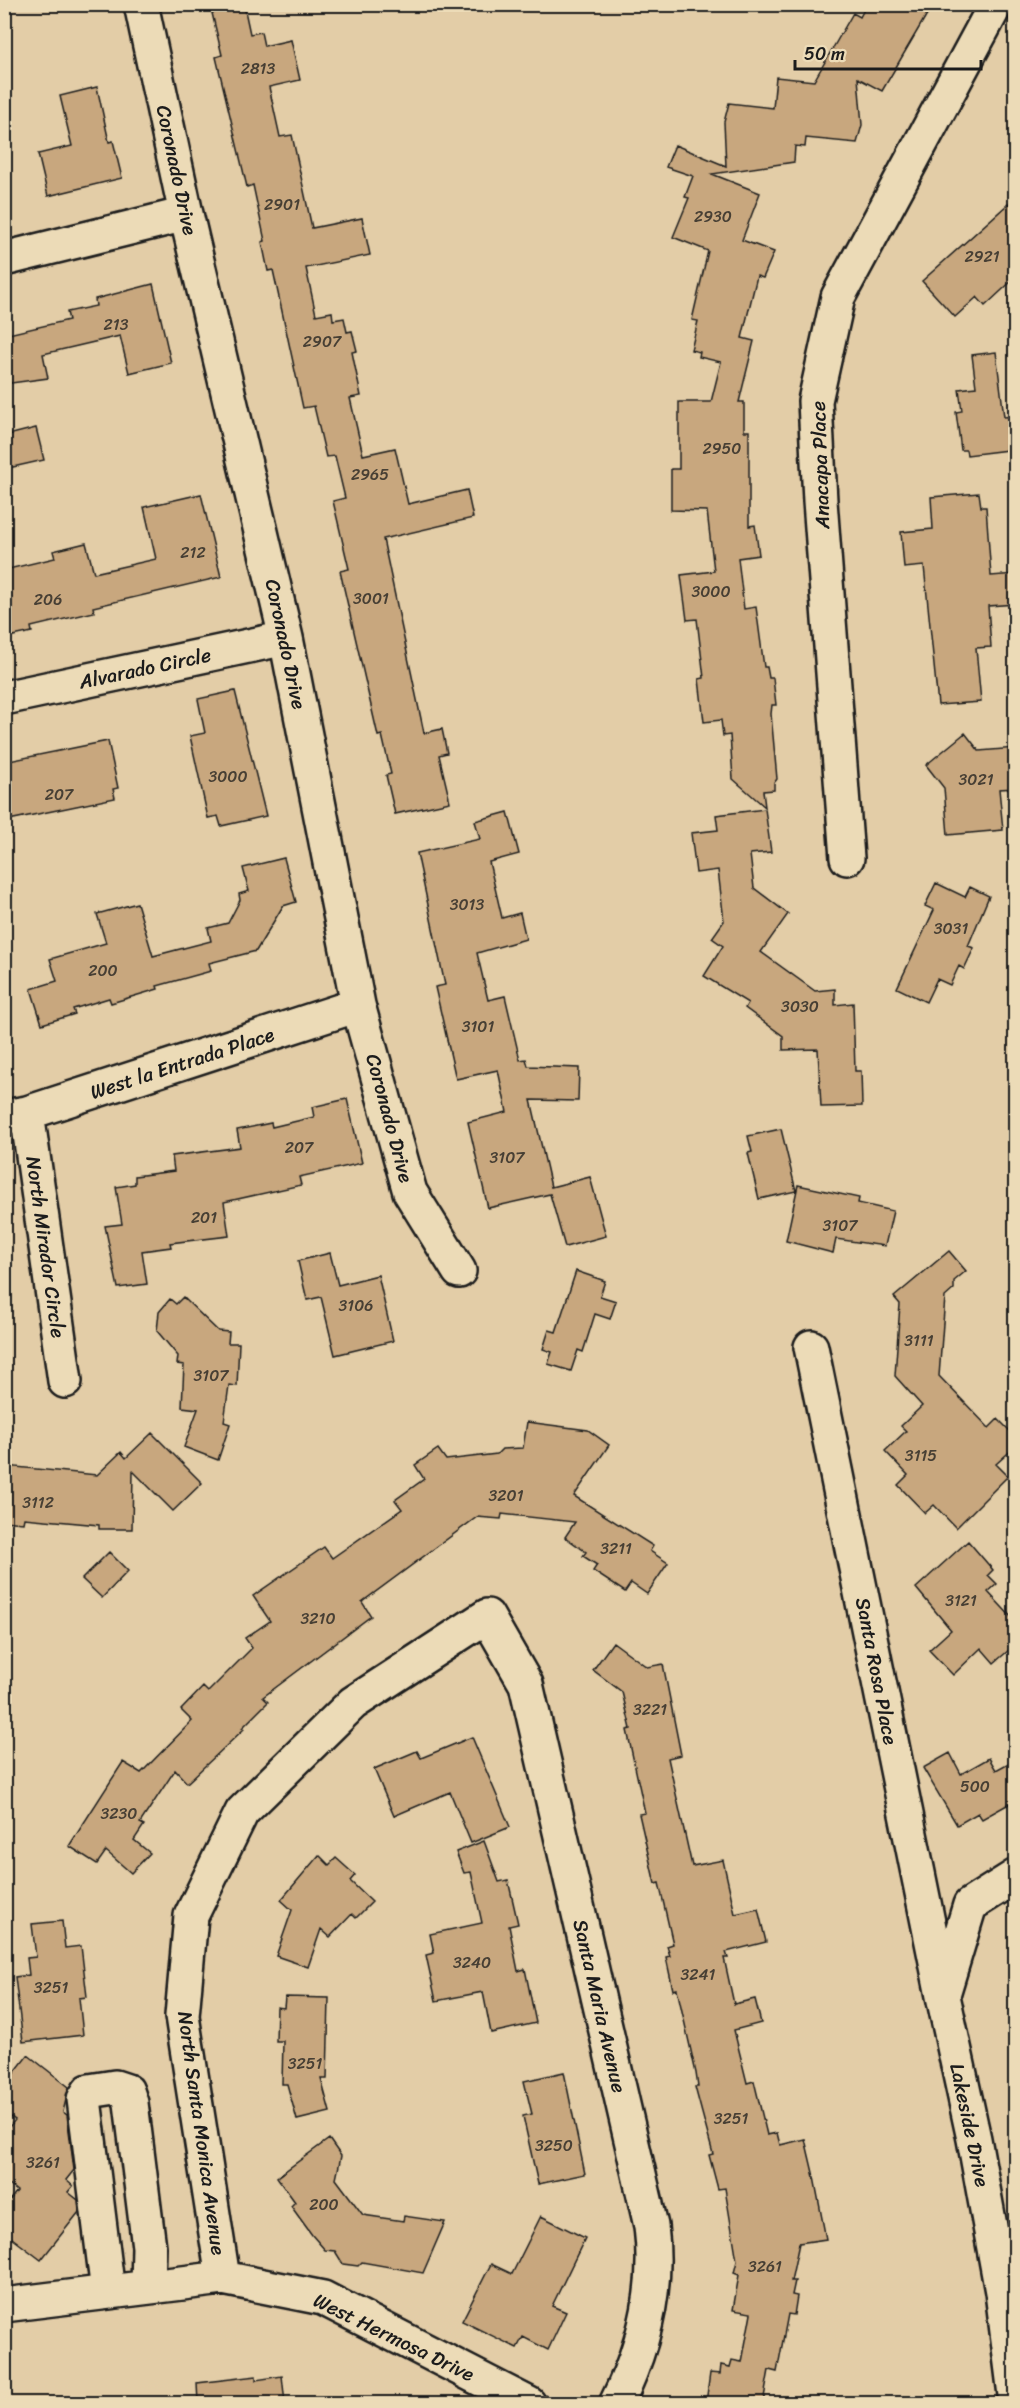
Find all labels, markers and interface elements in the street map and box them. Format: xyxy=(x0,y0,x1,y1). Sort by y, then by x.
scale bar xyxy=(795,33,981,71)
text: 50 m xyxy=(804,38,845,70)
house number: 2813 xyxy=(241,54,275,83)
street label: Coronado Drive xyxy=(146,102,207,239)
house number: 2901 xyxy=(264,190,300,219)
house number: 2930 xyxy=(694,202,732,231)
house number: 2921 xyxy=(964,242,1000,271)
house number: 213 xyxy=(104,310,129,339)
house number: 2907 xyxy=(303,327,342,356)
street label: Anacapa Place xyxy=(801,400,840,531)
house number: 2950 xyxy=(703,434,741,463)
house number: 2965 xyxy=(351,460,389,489)
house number: 212 xyxy=(180,538,206,567)
street label: Coronado Drive xyxy=(255,576,316,713)
house number: 3000 xyxy=(691,577,731,606)
house number: 3001 xyxy=(353,584,389,613)
house number: 206 xyxy=(34,585,62,614)
street label: Alvarado Circle xyxy=(75,637,214,700)
house number: 3000 xyxy=(208,762,248,791)
house number: 3021 xyxy=(959,765,994,794)
house number: 207 xyxy=(45,780,74,809)
house number: 3013 xyxy=(450,890,484,919)
house number: 3031 xyxy=(934,914,968,943)
house number: 200 xyxy=(88,956,118,985)
house number: 3030 xyxy=(781,992,819,1021)
house number: 3101 xyxy=(462,1012,494,1041)
street label: West la Entrada Place xyxy=(85,1017,279,1110)
street label: Coronado Drive xyxy=(355,1050,424,1187)
house number: 207 xyxy=(285,1133,314,1162)
house number: 3107 xyxy=(490,1143,525,1172)
street label: North Mirador Circle xyxy=(15,1154,76,1341)
house number: 201 xyxy=(191,1203,217,1232)
house number: 3107 xyxy=(823,1211,858,1240)
house number: 3106 xyxy=(339,1291,373,1320)
house number: 3111 xyxy=(904,1326,934,1355)
house number: 3107 xyxy=(194,1361,229,1390)
house number: 3115 xyxy=(905,1441,937,1470)
house number: 3201 xyxy=(489,1481,524,1510)
house number: 3112 xyxy=(22,1488,54,1517)
house number: 3211 xyxy=(600,1534,632,1563)
house number: 3121 xyxy=(945,1586,977,1615)
street label: Santa Rosa Place xyxy=(845,1594,908,1748)
house number: 3210 xyxy=(301,1604,336,1633)
house number: 3221 xyxy=(633,1695,667,1724)
house number: 500 xyxy=(960,1772,990,1801)
house number: 3230 xyxy=(101,1799,137,1828)
street label: Santa Maria Avenue xyxy=(563,1916,637,2096)
house number: 3240 xyxy=(453,1948,491,1977)
house number: 3241 xyxy=(681,1960,716,1989)
house number: 3251 xyxy=(34,1973,68,2002)
street label: North Santa Monica Avenue xyxy=(167,2009,236,2258)
house number: 3251 xyxy=(288,2049,322,2078)
street label: Lakeside Drive xyxy=(939,2060,1000,2190)
house number: 3251 xyxy=(714,2104,748,2133)
house number: 3250 xyxy=(535,2131,573,2160)
house number: 3261 xyxy=(26,2148,60,2177)
house number: 200 xyxy=(309,2190,339,2219)
house number: 3261 xyxy=(748,2252,782,2281)
street label: West Hermosa Drive xyxy=(307,2283,481,2392)

